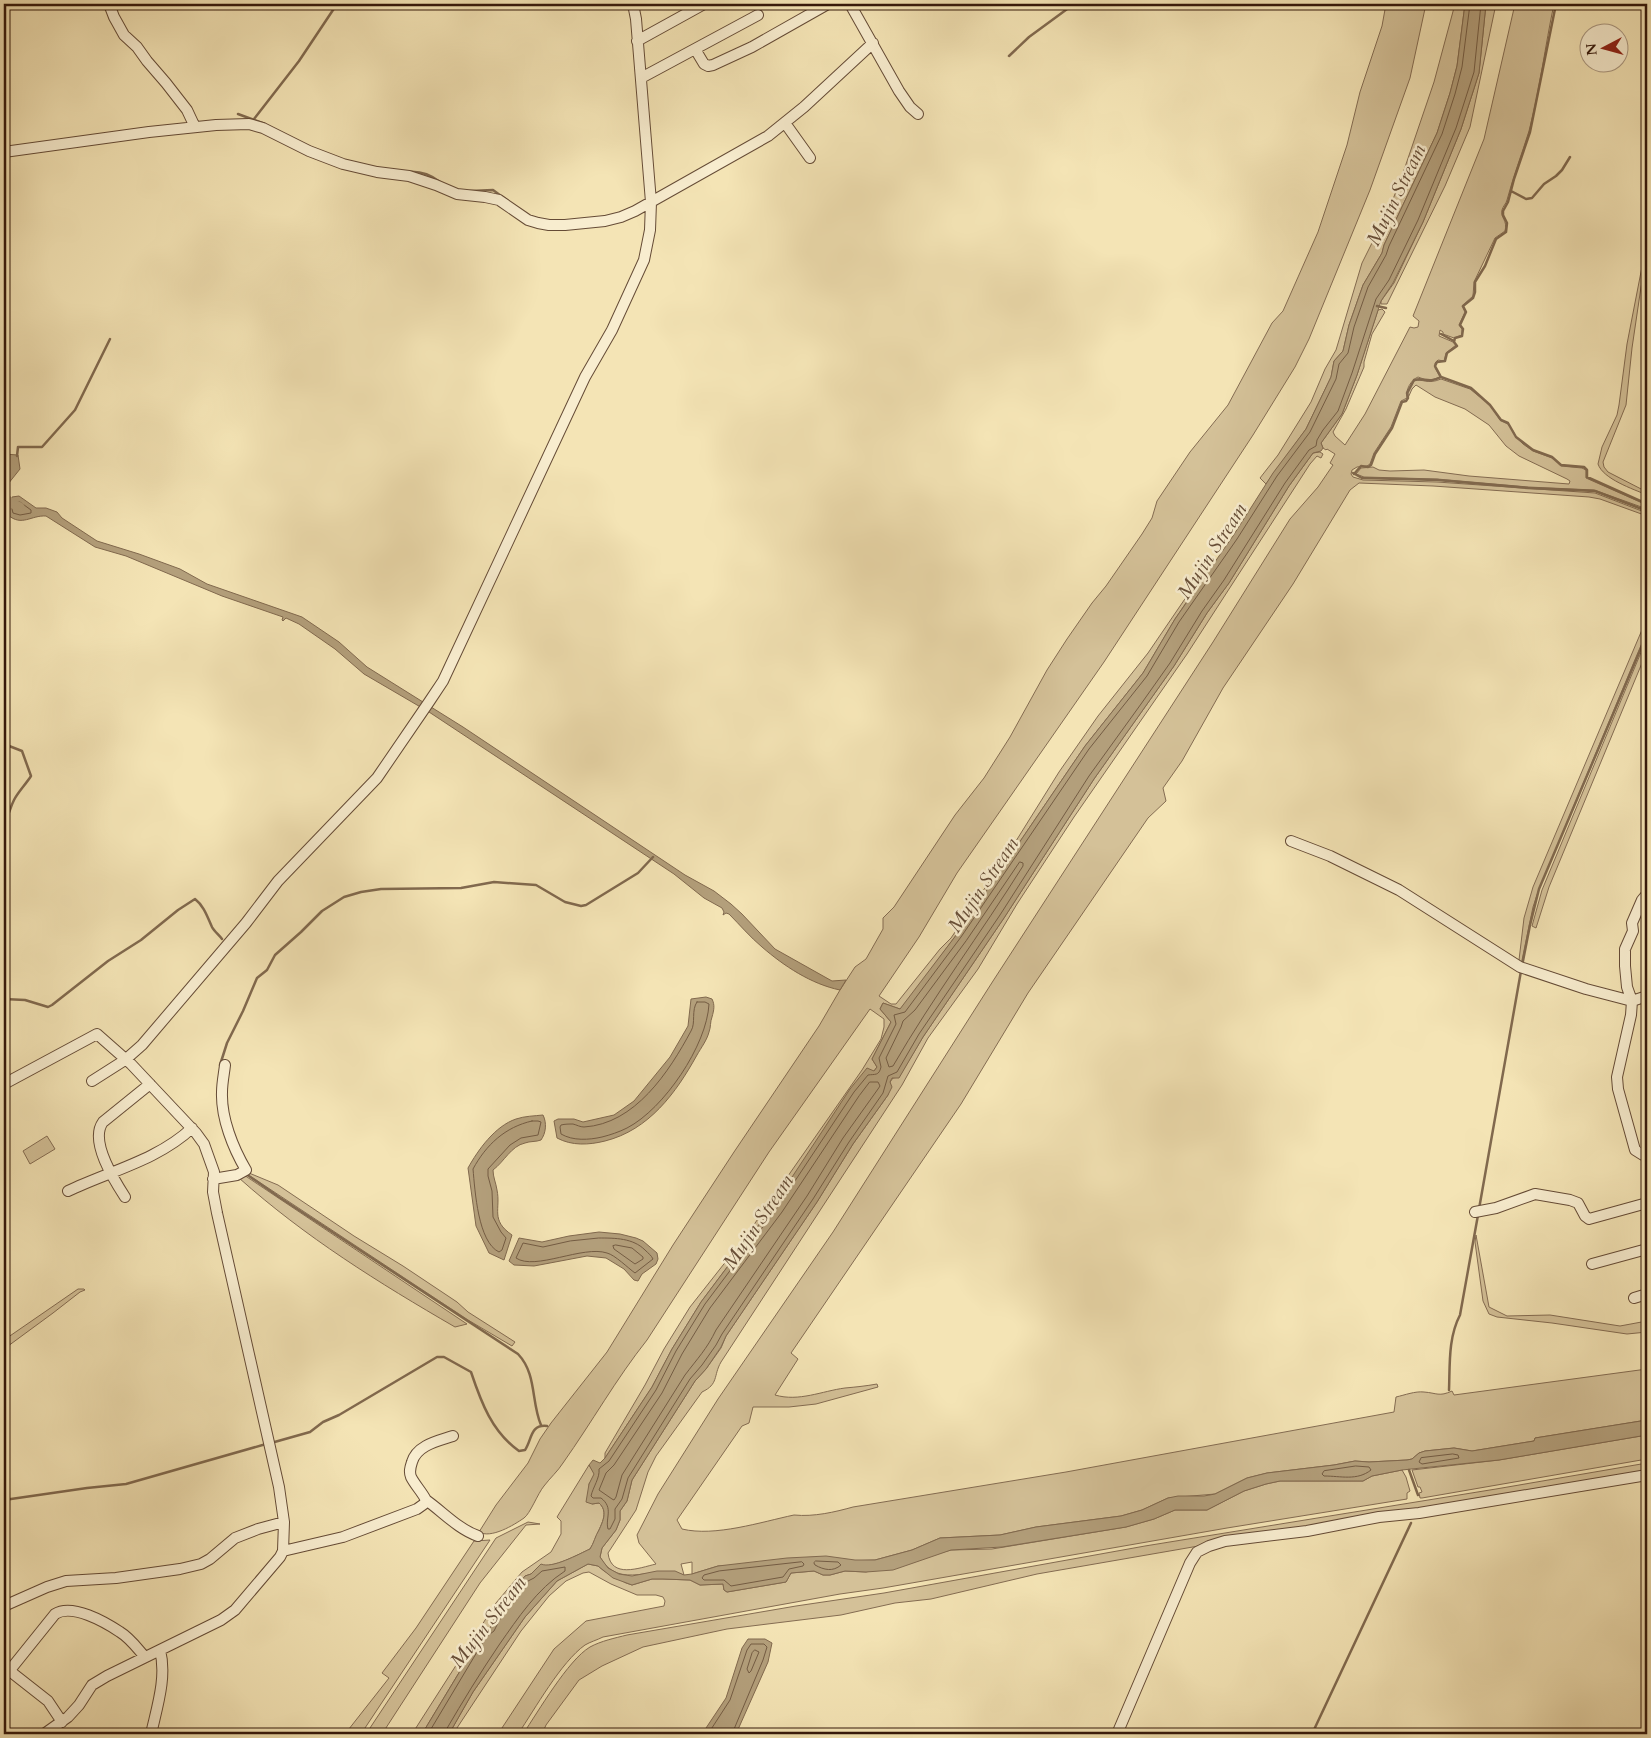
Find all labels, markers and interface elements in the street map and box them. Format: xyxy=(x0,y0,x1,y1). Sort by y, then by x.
north arrow xyxy=(1578,22,1628,72)
text: N xyxy=(1581,42,1602,56)
water label: Mujin Stream xyxy=(1360,140,1432,250)
water label: Mujin Stream xyxy=(1171,498,1253,604)
water label: Mujin Stream xyxy=(941,832,1025,938)
water label: Mujin Stream xyxy=(716,1169,800,1275)
water label: Mujin Stream xyxy=(444,1570,532,1674)

